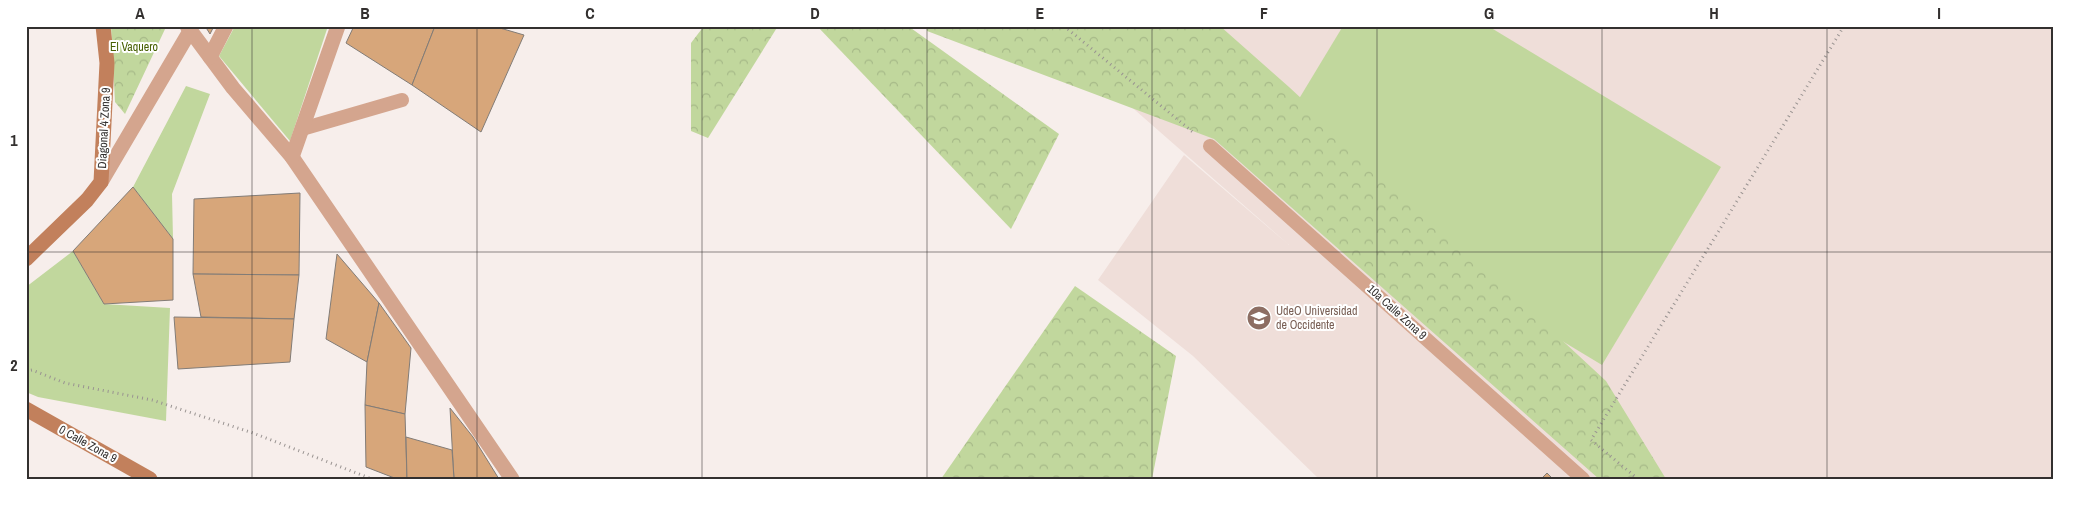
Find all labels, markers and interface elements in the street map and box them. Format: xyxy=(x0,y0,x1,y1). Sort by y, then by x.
text: A xyxy=(135,2,145,24)
text: B xyxy=(360,2,370,24)
text: C xyxy=(585,2,595,24)
text: D xyxy=(810,2,820,24)
text: E xyxy=(1036,2,1045,24)
text: F xyxy=(1260,2,1268,24)
text: G xyxy=(1484,2,1494,24)
text: H xyxy=(1709,2,1719,24)
text: I xyxy=(1937,2,1941,24)
park label: El Vaquero xyxy=(110,39,158,55)
street label: Diagonal 4 Zona 9 xyxy=(94,87,114,169)
text: 1 xyxy=(10,129,18,151)
street label: 10a Calle Zona 9 xyxy=(1364,281,1430,343)
place label: UdeO Universidad de Occidente xyxy=(1276,303,1358,333)
school or university icon: UdeO Universidad de Occidente xyxy=(1246,305,1272,331)
text: 2 xyxy=(10,354,18,376)
street label: 0 Calle Zona 9 xyxy=(56,421,120,467)

